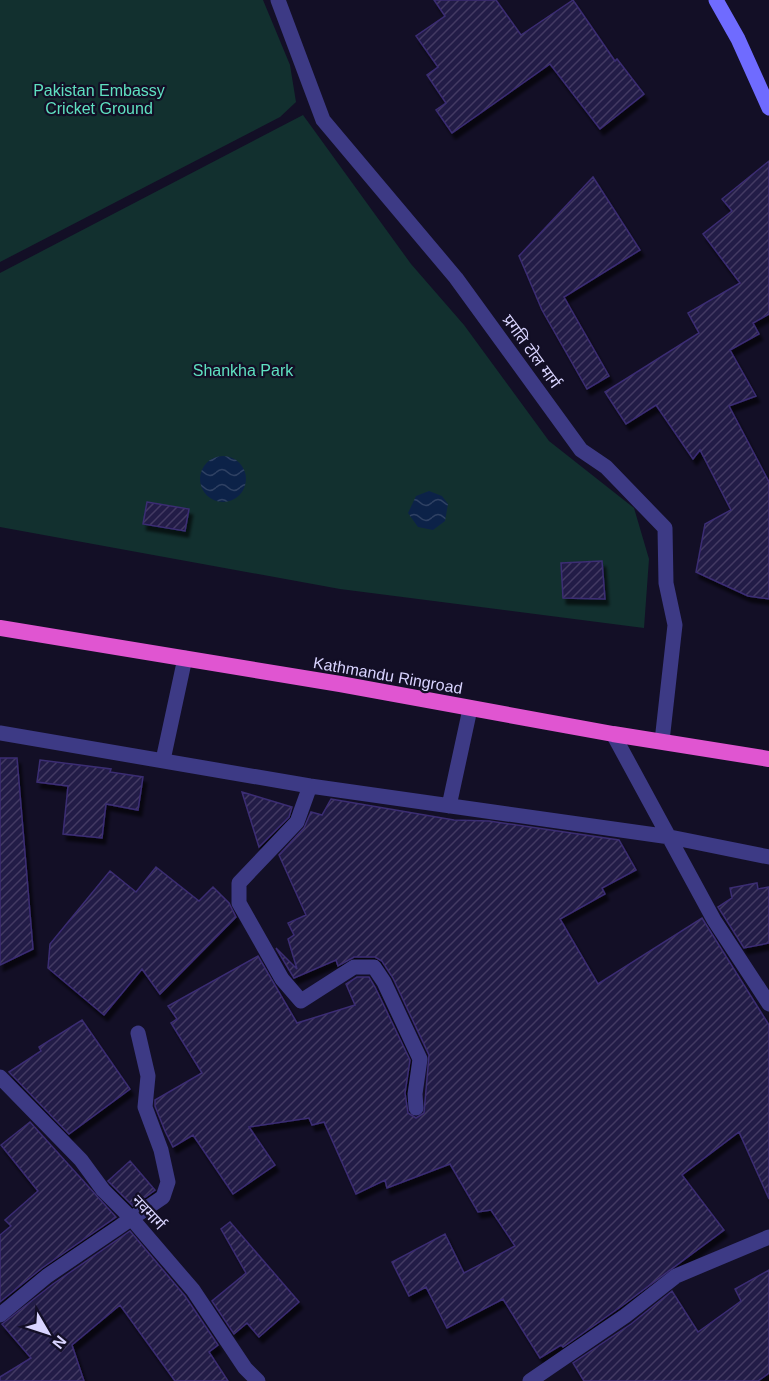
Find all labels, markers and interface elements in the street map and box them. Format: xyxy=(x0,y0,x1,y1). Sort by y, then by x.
park label: Pakistan Embassy Cricket Ground xyxy=(33,82,165,117)
street label: प्रगति टोल मार्ग xyxy=(499,311,565,392)
park label: Shankha Park xyxy=(193,362,294,379)
street label: Kathmandu Ringroad xyxy=(312,654,464,697)
street label: नवमार्ग xyxy=(129,1191,170,1234)
north arrow xyxy=(18,1303,78,1363)
text: N xyxy=(49,1332,70,1352)

